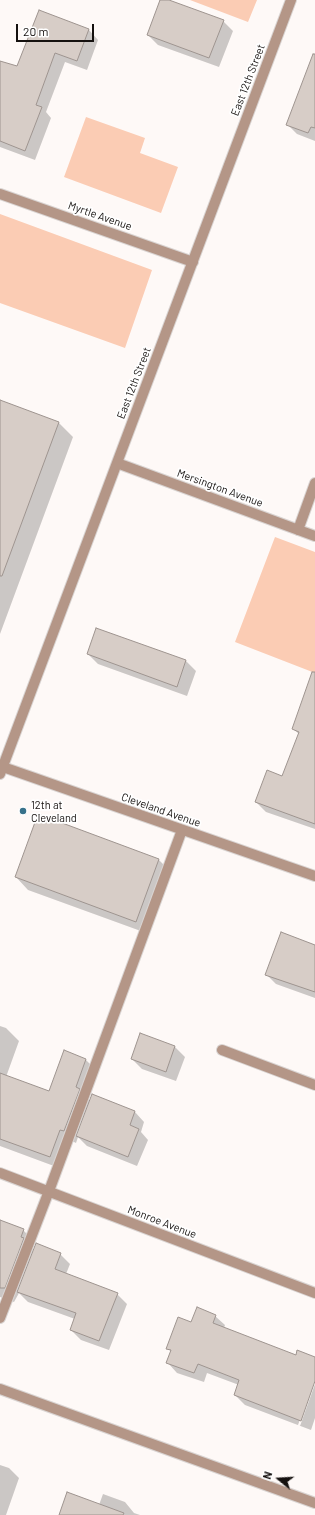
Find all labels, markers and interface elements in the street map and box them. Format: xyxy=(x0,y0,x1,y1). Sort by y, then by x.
scale bar xyxy=(18,16,96,42)
text: 20 m xyxy=(23,24,49,38)
street label: East 12th Street xyxy=(228,42,268,118)
street label: Myrtle Avenue xyxy=(66,199,134,233)
street label: East 12th Street xyxy=(114,345,154,421)
street label: Mersington Avenue xyxy=(175,466,265,510)
street label: Cleveland Avenue xyxy=(120,790,202,830)
place label: 12th at Cleveland xyxy=(31,798,77,824)
marker: 12th at Cleveland xyxy=(18,806,28,816)
street label: Monroe Avenue xyxy=(126,1203,198,1241)
north arrow xyxy=(259,1459,299,1499)
text: N xyxy=(260,1470,274,1481)

